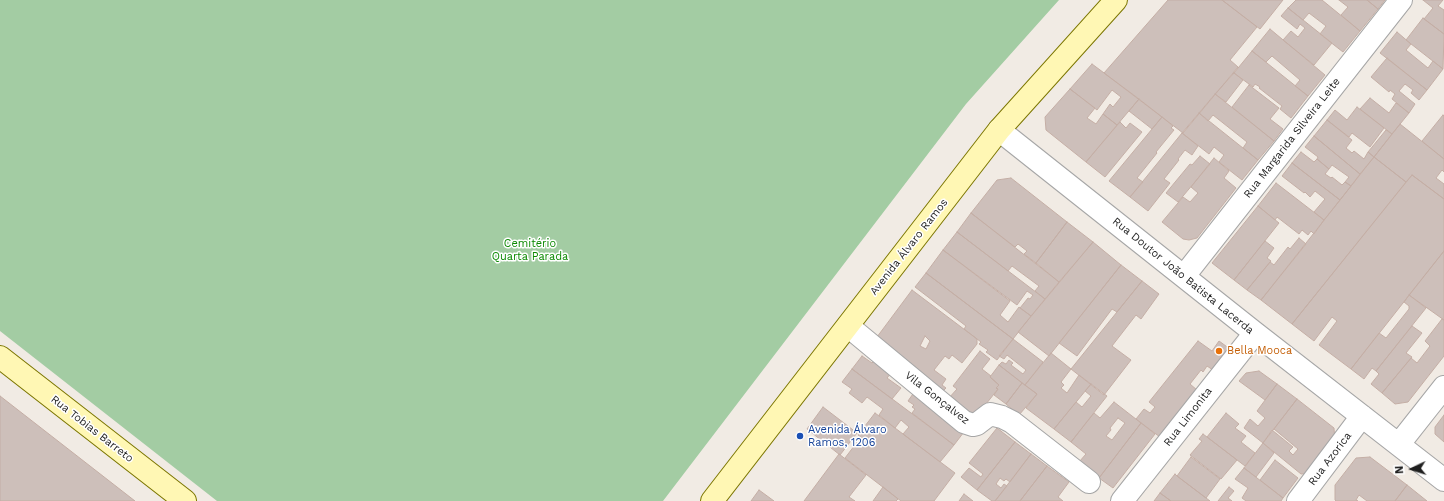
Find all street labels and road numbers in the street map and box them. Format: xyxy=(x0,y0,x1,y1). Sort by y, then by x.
street label: Rua Margarida Silveira Leite xyxy=(1241,75,1343,201)
street label: Avenida Álvaro Ramos xyxy=(867,196,951,298)
street label: Rua Doutor João Batista Lacerda xyxy=(1110,215,1256,337)
street label: Vila Gonçalvez xyxy=(902,369,972,427)
street label: Rua Limonita xyxy=(1161,385,1215,449)
street label: Rua Tobias Barreto xyxy=(48,393,136,465)
street label: Rua Azorica xyxy=(1306,430,1354,488)

